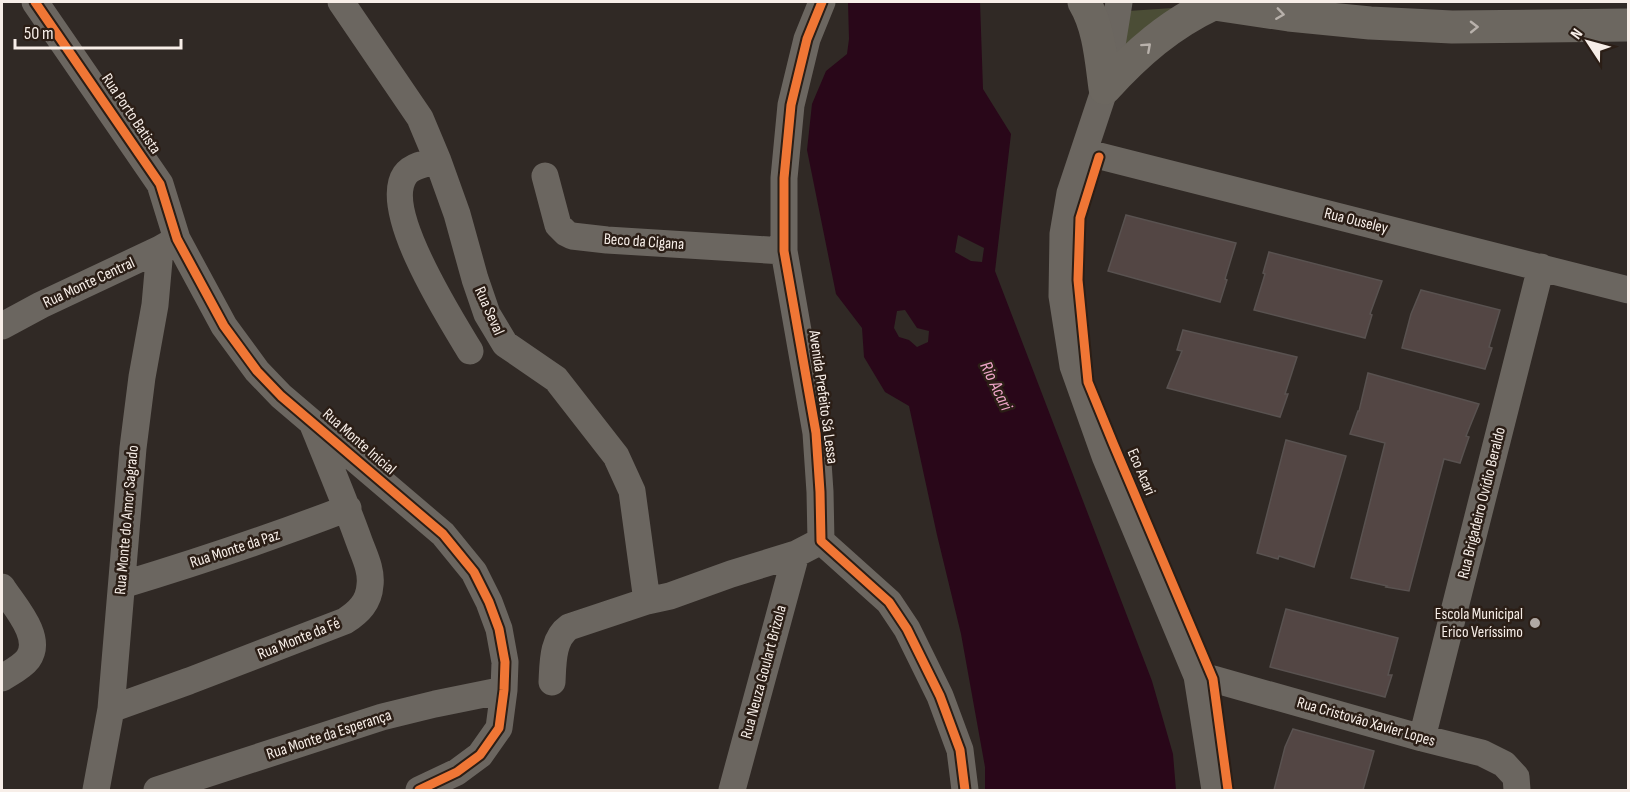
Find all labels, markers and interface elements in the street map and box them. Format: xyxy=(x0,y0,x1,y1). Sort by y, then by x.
one-way arrow xyxy=(1275,7,1285,19)
scale bar xyxy=(15,12,182,50)
north arrow xyxy=(1558,12,1618,72)
one-way arrow xyxy=(1470,21,1479,33)
text: 50 m xyxy=(24,23,54,44)
text: N xyxy=(1567,25,1587,43)
one-way arrow xyxy=(1140,43,1151,54)
street label: Rua Porto Batista xyxy=(97,70,165,158)
street label: Rua Ouseley xyxy=(1322,204,1390,238)
street label: Beco da Cigana xyxy=(603,230,685,254)
street label: Rua Monte Central xyxy=(40,253,138,313)
street label: Rua Seval xyxy=(470,284,508,338)
street label: Avenida Prefeito Sá Lessa xyxy=(804,328,842,465)
water label: Rio Acari xyxy=(975,358,1017,415)
street label: Rua Monte Inicial xyxy=(318,405,400,479)
street label: Rua Brigadeiro Ovídio Beraldo xyxy=(1454,425,1510,581)
street label: Rua Monte do Amor Sagrado xyxy=(111,445,143,595)
street label: Eco Acari xyxy=(1123,446,1159,498)
street label: Rua Monte da Paz xyxy=(188,525,283,572)
street label: Rua Neuza Goulart Brizola xyxy=(737,603,791,741)
place label: Escola Municipal Erico Veríssimo xyxy=(1435,605,1523,642)
street label: Rua Monte da Fé xyxy=(255,614,343,664)
marker: Escola Municipal Erico Veríssimo xyxy=(1528,616,1542,630)
street label: Rua Cristovão Xavier Lopes xyxy=(1295,693,1438,751)
street label: Rua Monte da Esperança xyxy=(264,706,394,764)

